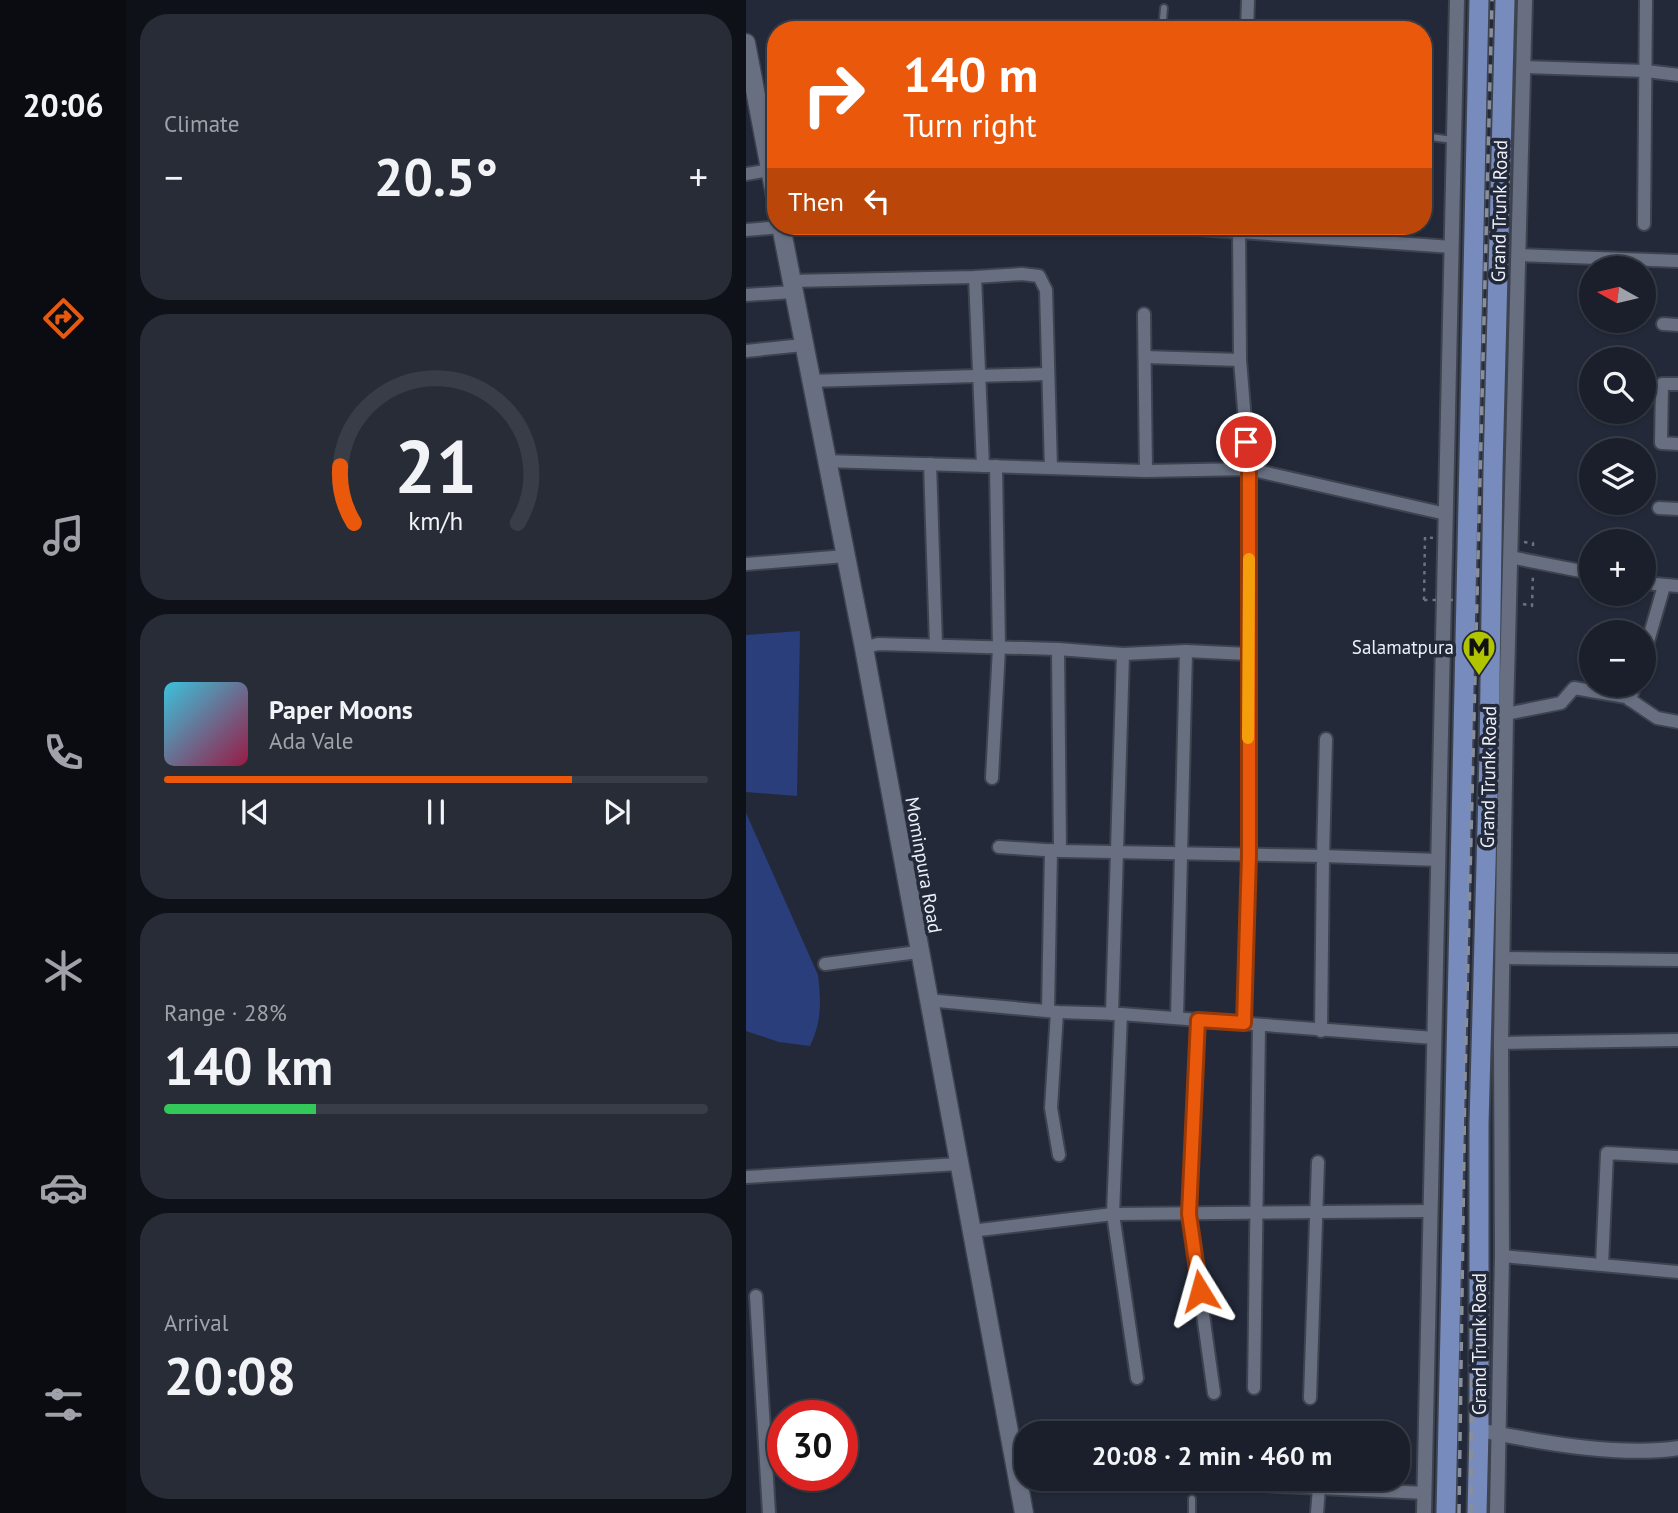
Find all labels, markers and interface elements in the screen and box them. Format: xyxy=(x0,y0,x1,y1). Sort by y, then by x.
text: 140 m xyxy=(903,42,1038,106)
icon: right xyxy=(788,49,879,140)
text: 20:06 xyxy=(22,84,104,126)
text: Turn right xyxy=(903,104,1037,146)
text: Climate xyxy=(164,109,239,138)
street label: Grand Trunk Road xyxy=(1486,140,1512,282)
text: 20.5° xyxy=(374,143,498,210)
text: − xyxy=(164,152,183,201)
text: + xyxy=(689,152,708,201)
icon: left xyxy=(858,182,896,220)
text: Then xyxy=(788,185,844,218)
north arrow xyxy=(1579,256,1656,332)
map controls xyxy=(1579,256,1656,697)
icon: directions xyxy=(39,294,88,343)
button: search xyxy=(1579,347,1656,424)
pin xyxy=(1216,412,1276,472)
text: 21 xyxy=(395,419,477,513)
icon: arrive xyxy=(1227,423,1265,461)
button: layers xyxy=(1579,438,1656,515)
text: km/h xyxy=(409,504,463,536)
icon: music xyxy=(39,511,88,560)
button: + xyxy=(1579,529,1656,606)
button: − xyxy=(1579,620,1656,697)
metro station icon: Salamatpura xyxy=(1460,628,1498,677)
place label: Salamatpura xyxy=(1352,635,1454,659)
text: Paper Moons xyxy=(269,693,413,726)
street label: Grand Trunk Road xyxy=(1475,706,1501,848)
text: Ada Vale xyxy=(269,726,353,755)
icon: phone xyxy=(39,728,88,777)
icon: previous xyxy=(236,793,274,831)
icon: pause xyxy=(417,793,455,831)
icon: next xyxy=(598,793,636,831)
street label: Mominpura Road xyxy=(900,795,948,935)
icon: climate xyxy=(39,946,88,995)
text: Range · 28% xyxy=(164,998,287,1027)
text: 140 km xyxy=(164,1032,333,1099)
icon: car xyxy=(39,1163,88,1212)
position arrow xyxy=(1163,1254,1237,1328)
street label: Grand Trunk Road xyxy=(1467,1273,1491,1415)
text: Arrival xyxy=(164,1308,228,1337)
text: 20:08 xyxy=(164,1342,296,1409)
icon: filters xyxy=(39,1380,88,1429)
speed limit sign: 30 xyxy=(767,1400,858,1491)
text: 20:08 · 2 min · 460 m xyxy=(1092,1439,1332,1472)

